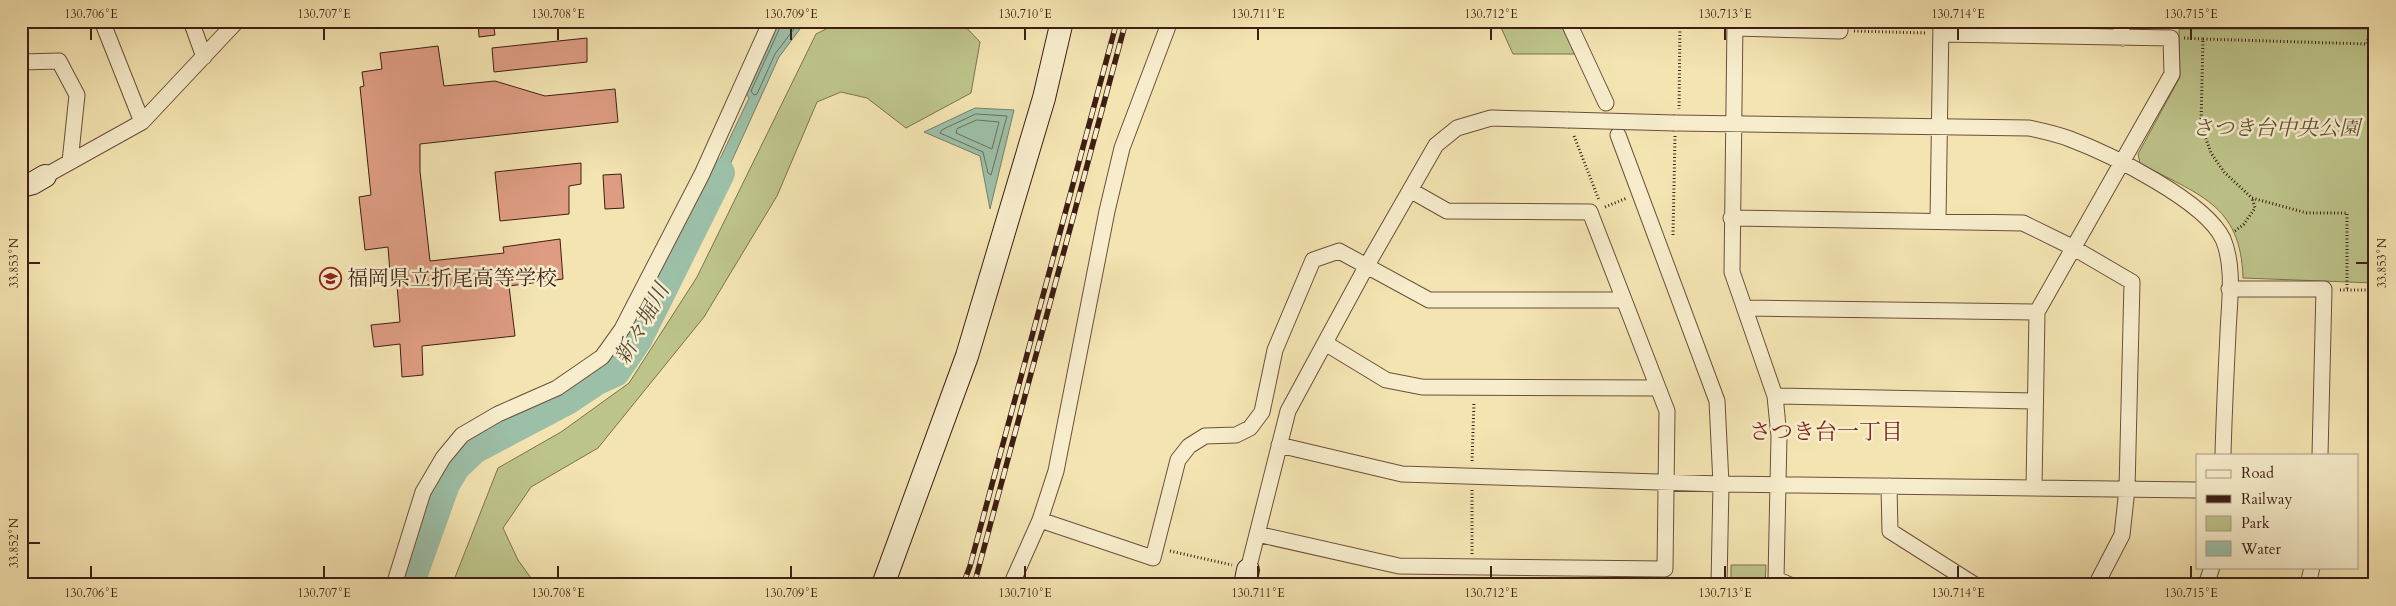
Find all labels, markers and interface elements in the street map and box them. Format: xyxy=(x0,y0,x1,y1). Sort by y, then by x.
text: 130.706°E xyxy=(64,6,118,22)
text: 130.707°E xyxy=(297,6,351,22)
text: 130.708°E xyxy=(531,6,585,22)
text: 130.709°E xyxy=(764,6,818,22)
text: 130.710°E xyxy=(998,6,1052,22)
text: 130.711°E xyxy=(1231,6,1285,22)
text: 130.712°E xyxy=(1464,6,1518,22)
text: 130.713°E xyxy=(1698,6,1752,22)
text: 130.714°E xyxy=(1931,6,1985,22)
text: 130.715°E xyxy=(2164,6,2218,22)
park label: さつき台中央公園 xyxy=(2192,114,2363,143)
text: 33.853°N xyxy=(6,237,22,288)
text: 33.853°N xyxy=(2374,237,2390,288)
place label: 福岡県立折尾高等学校 xyxy=(347,264,557,293)
school or university icon: 福岡県立折尾高等学校 xyxy=(319,266,343,290)
water label: 新々堀川 xyxy=(608,277,677,370)
district label: さつき台一丁目 xyxy=(1749,417,1903,447)
legend xyxy=(2196,454,2358,568)
text: Road xyxy=(2241,463,2274,483)
text: Railway xyxy=(2241,489,2292,509)
text: Park xyxy=(2241,513,2270,533)
text: 33.852°N xyxy=(6,517,22,568)
text: Water xyxy=(2240,539,2282,559)
text: 130.706°E xyxy=(64,585,118,601)
text: 130.707°E xyxy=(297,585,351,601)
text: 130.708°E xyxy=(531,585,585,601)
text: 130.709°E xyxy=(764,585,818,601)
text: 130.710°E xyxy=(998,585,1052,601)
text: 130.711°E xyxy=(1231,585,1285,601)
text: 130.712°E xyxy=(1464,585,1518,601)
text: 130.713°E xyxy=(1698,585,1752,601)
text: 130.714°E xyxy=(1931,585,1985,601)
text: 130.715°E xyxy=(2164,585,2218,601)

